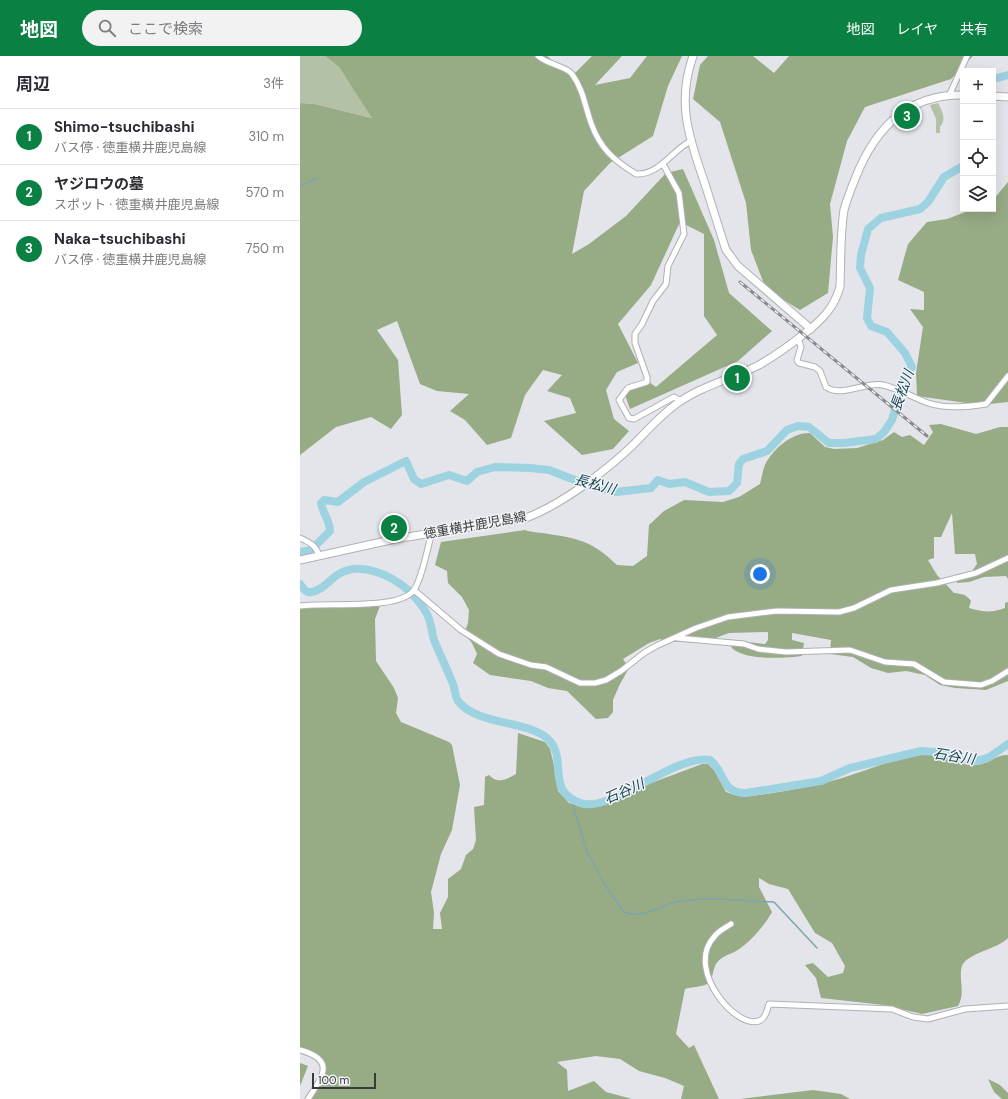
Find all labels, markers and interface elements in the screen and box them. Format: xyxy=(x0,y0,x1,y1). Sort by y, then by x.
search box xyxy=(82,10,362,46)
text: 地図 xyxy=(20,17,58,42)
icon: search xyxy=(96,17,118,39)
text: ここで検索 xyxy=(128,19,203,39)
text: 地図 xyxy=(846,20,874,38)
text: レイヤ xyxy=(896,20,938,38)
text: 共有 xyxy=(960,20,988,38)
map controls xyxy=(960,68,996,212)
button: + xyxy=(960,68,996,104)
text: 周辺 xyxy=(16,73,50,95)
text: 3件 xyxy=(263,75,284,92)
pin: 3 xyxy=(894,101,920,131)
button: − xyxy=(960,104,996,140)
text: Shimo-tsuchibashi xyxy=(54,117,195,137)
text: 1 xyxy=(27,128,31,145)
text: 310 m xyxy=(249,128,284,145)
text: バス停 · 徳重横井鹿児島線 xyxy=(54,139,207,156)
button: locate xyxy=(960,140,996,176)
text: ヤジロウの墓 xyxy=(54,174,144,194)
button: layers xyxy=(960,176,996,212)
text: 2 xyxy=(25,184,33,201)
text: 570 m xyxy=(246,184,284,201)
text: スポット · 徳重横井鹿児島線 xyxy=(54,196,220,213)
text: Naka-tsuchibashi xyxy=(54,229,186,249)
text: 3 xyxy=(25,240,33,257)
text: 750 m xyxy=(246,240,284,257)
text: バス停 · 徳重横井鹿児島線 xyxy=(54,251,207,268)
pin: 1 xyxy=(724,363,750,393)
water label: 長松川 xyxy=(886,365,918,413)
water label: 長松川 xyxy=(572,470,620,499)
street label: 徳重横井鹿児島線 xyxy=(422,508,528,542)
pin: 2 xyxy=(381,513,407,543)
your location xyxy=(750,564,770,584)
water label: 石谷川 xyxy=(932,744,978,768)
water label: 石谷川 xyxy=(601,773,649,808)
scale bar xyxy=(312,1071,376,1090)
text: 100 m xyxy=(318,1073,349,1087)

